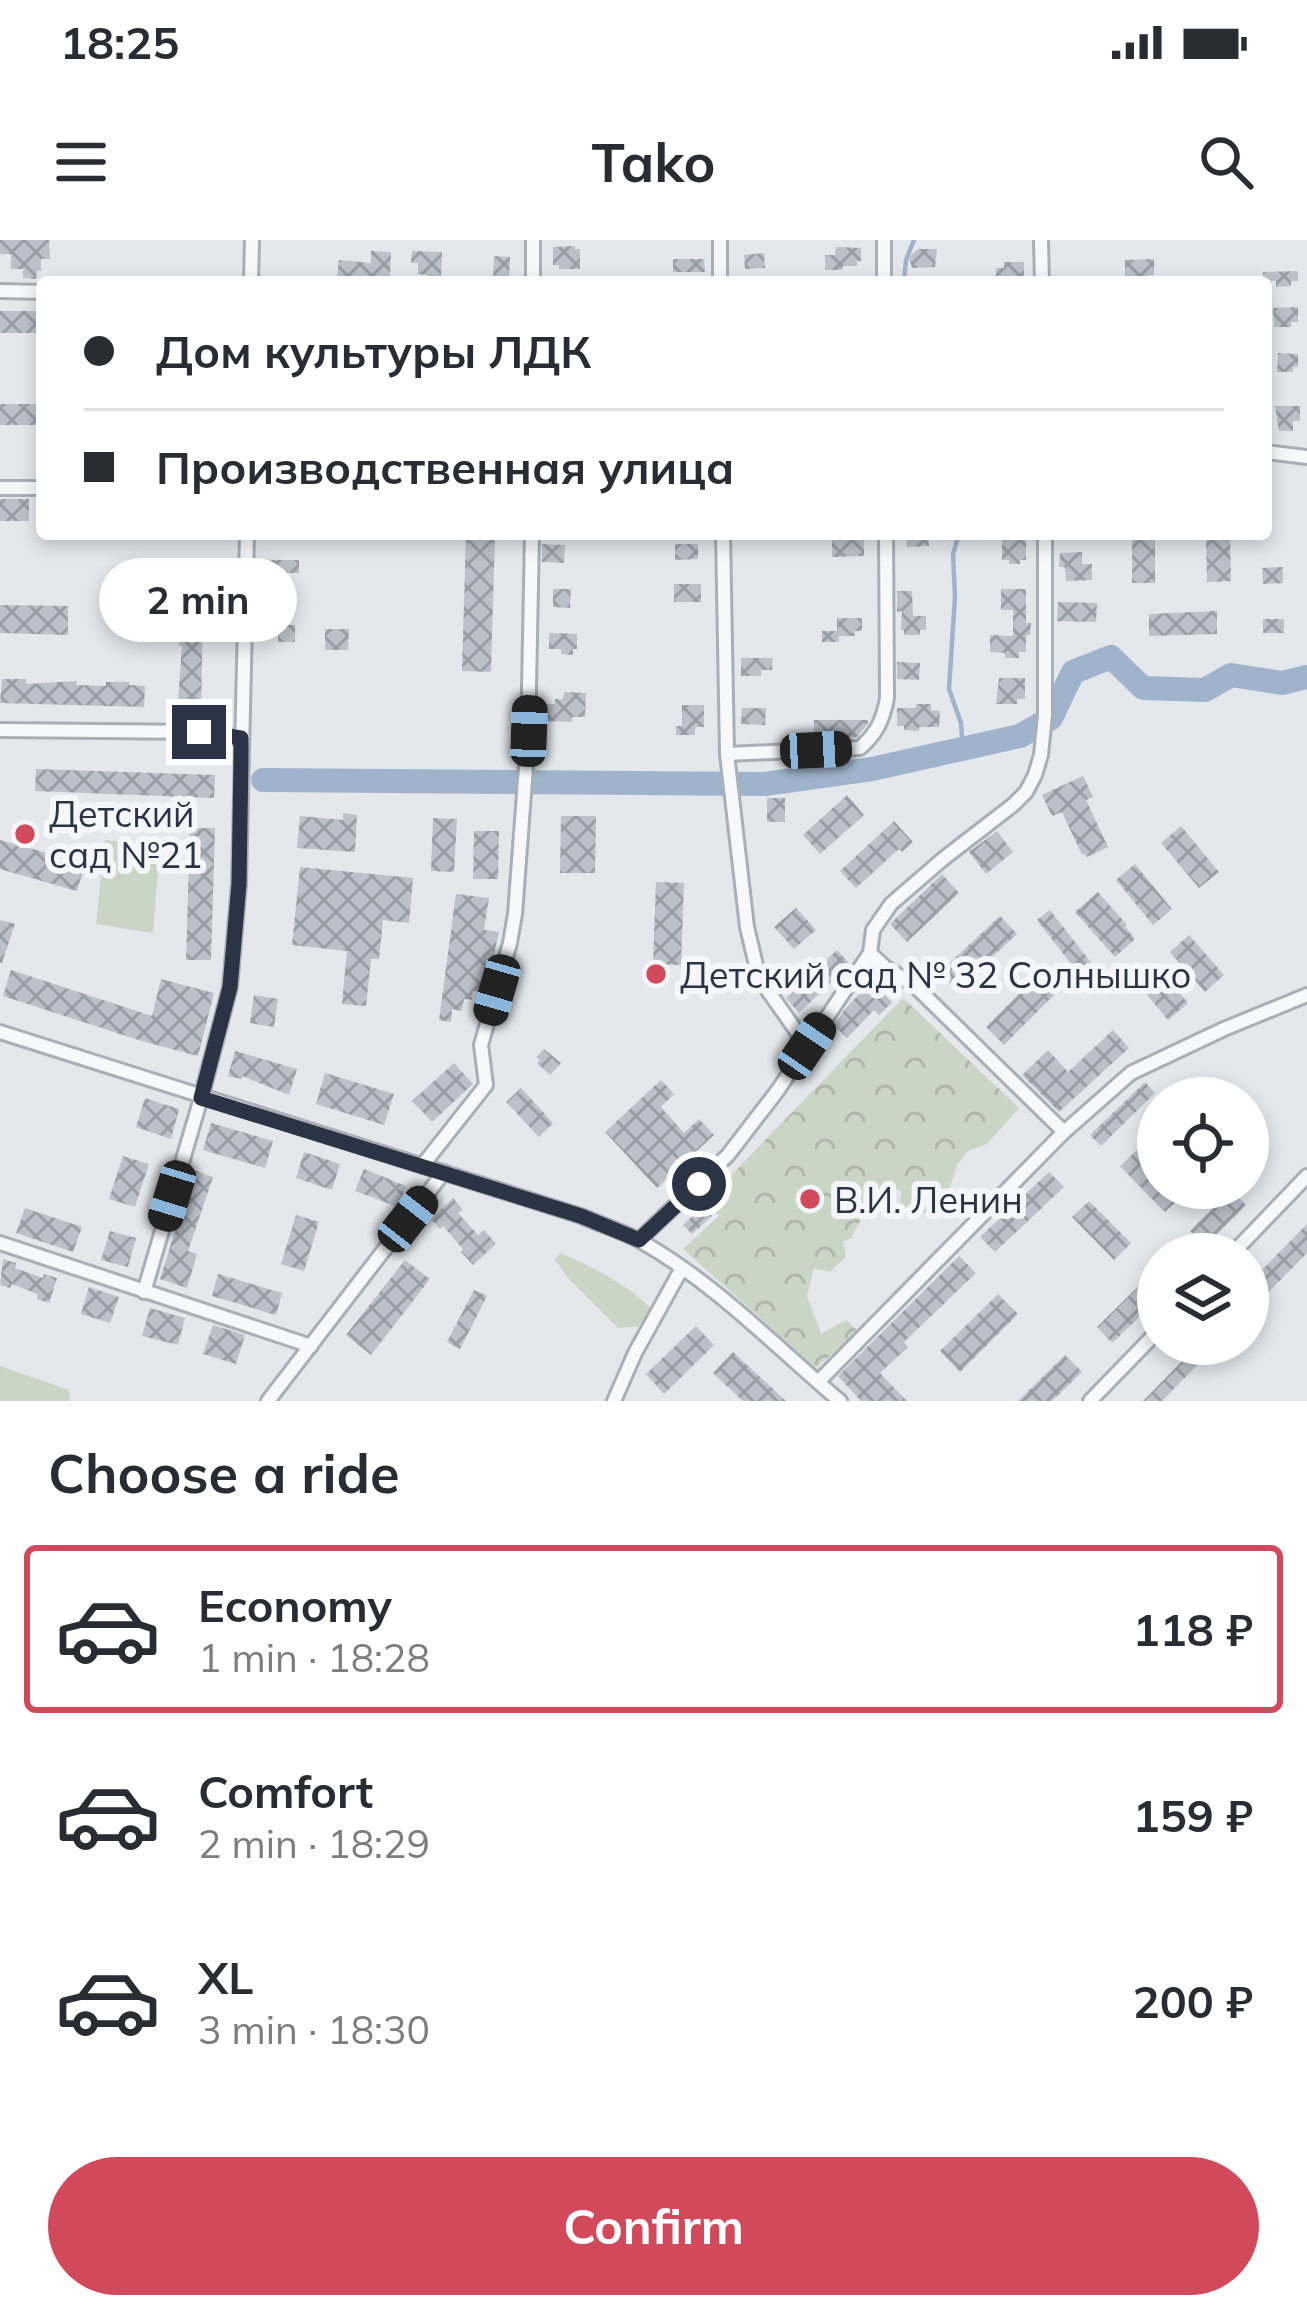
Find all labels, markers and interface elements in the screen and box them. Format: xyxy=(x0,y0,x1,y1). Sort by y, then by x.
text: 18:25 xyxy=(60,14,179,70)
text: Tako xyxy=(592,128,715,196)
icon: menu xyxy=(48,129,114,195)
icon: search xyxy=(1193,129,1259,195)
text: Дом культуры ЛДК xyxy=(156,323,591,379)
text: Производственная улица xyxy=(156,439,734,495)
callout: 2 min xyxy=(100,558,298,642)
text: 2 min xyxy=(147,575,249,624)
car xyxy=(510,694,548,768)
route end xyxy=(172,705,226,759)
car xyxy=(779,730,853,770)
place label: Детский сад №21 xyxy=(49,791,203,877)
marker: Детский сад №21 xyxy=(12,821,38,847)
car xyxy=(470,950,524,1030)
place label: Детский сад № 32 Солнышко xyxy=(680,952,1191,997)
marker: Детский сад № 32 Солнышко xyxy=(643,961,669,987)
car xyxy=(772,1006,842,1086)
map controls xyxy=(1137,1077,1269,1365)
button: locate xyxy=(1137,1077,1269,1209)
car xyxy=(144,1156,200,1236)
route start xyxy=(672,1157,726,1211)
place label: В.И. Ленин xyxy=(834,1177,1023,1222)
car xyxy=(372,1180,444,1258)
marker: В.И. Ленин xyxy=(797,1186,823,1212)
button: layers xyxy=(1137,1233,1269,1365)
text: Choose a ride xyxy=(48,1439,400,1507)
icon: car xyxy=(54,1575,162,1683)
text: Economy xyxy=(198,1577,392,1633)
text: 118 ₽ xyxy=(1133,1601,1253,1657)
text: 1 min · 18:28 xyxy=(198,1633,430,1682)
icon: car xyxy=(54,1761,162,1869)
text: Comfort xyxy=(198,1763,373,1819)
text: 159 ₽ xyxy=(1133,1787,1253,1843)
text: 2 min · 18:29 xyxy=(198,1819,430,1868)
icon: car xyxy=(54,1947,162,2055)
text: XL xyxy=(198,1949,253,2005)
text: 200 ₽ xyxy=(1133,1973,1253,2029)
text: 3 min · 18:30 xyxy=(198,2005,430,2054)
button: Confirm xyxy=(48,2157,1259,2295)

